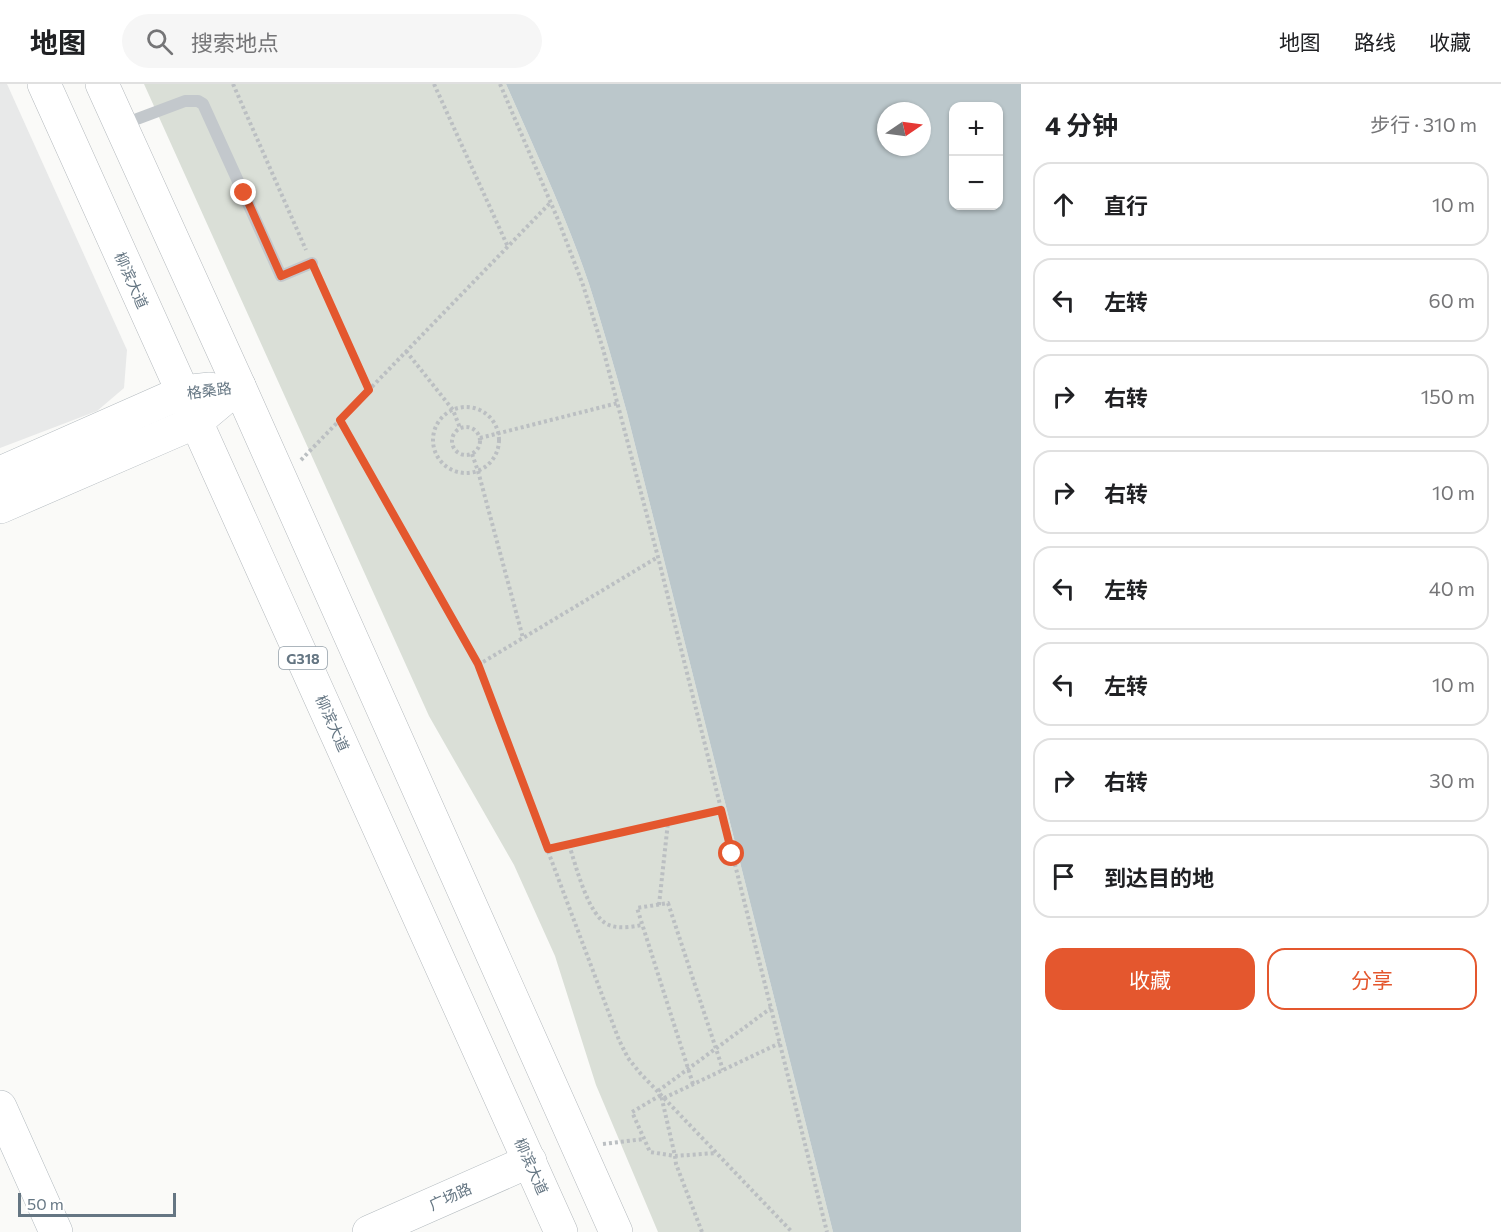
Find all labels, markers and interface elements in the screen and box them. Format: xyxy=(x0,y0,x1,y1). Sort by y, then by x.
search box xyxy=(122,14,542,68)
text: 地图 xyxy=(30,25,86,59)
icon: search xyxy=(143,25,176,58)
text: 搜索地点 xyxy=(191,29,279,56)
text: 地图 xyxy=(1279,29,1321,54)
text: 路线 xyxy=(1354,29,1396,54)
text: 收藏 xyxy=(1429,29,1471,54)
north arrow xyxy=(877,102,931,156)
map controls xyxy=(949,102,1003,210)
button: + xyxy=(949,102,1003,156)
text: 4 分钟 xyxy=(1045,109,1118,140)
text: 步行 · 310 m xyxy=(1370,112,1477,136)
button: − xyxy=(949,156,1003,210)
route end xyxy=(230,179,256,205)
icon: ahead xyxy=(1047,188,1080,221)
text: 直行 xyxy=(1104,192,1148,219)
text: 10 m xyxy=(1432,192,1475,216)
street label: 柳滨大道 xyxy=(112,249,152,311)
icon: left xyxy=(1047,284,1080,317)
text: 左转 xyxy=(1104,288,1148,315)
text: 60 m xyxy=(1429,288,1475,312)
street label: 格桑路 xyxy=(186,378,232,402)
icon: right xyxy=(1047,380,1080,413)
text: 右转 xyxy=(1104,384,1148,411)
text: 150 m xyxy=(1421,384,1475,408)
icon: right xyxy=(1047,476,1080,509)
text: 右转 xyxy=(1104,480,1148,507)
text: 10 m xyxy=(1432,480,1475,504)
icon: left xyxy=(1047,572,1080,605)
text: 左转 xyxy=(1104,576,1148,603)
text: 40 m xyxy=(1429,576,1475,600)
road number: G318 xyxy=(279,647,327,669)
icon: left xyxy=(1047,668,1080,701)
text: 左转 xyxy=(1104,672,1148,699)
text: 10 m xyxy=(1432,672,1475,696)
street label: 柳滨大道 xyxy=(313,692,353,754)
icon: right xyxy=(1047,764,1080,797)
text: 右转 xyxy=(1104,768,1148,795)
text: 30 m xyxy=(1429,768,1475,792)
route start xyxy=(718,840,744,866)
icon: arrive xyxy=(1047,860,1080,893)
text: 到达目的地 xyxy=(1104,864,1214,891)
button: 收藏 xyxy=(1045,948,1255,1010)
button: 分享 xyxy=(1267,948,1477,1010)
street label: 柳滨大道 xyxy=(512,1135,552,1197)
street label: 广场路 xyxy=(426,1179,474,1213)
scale bar xyxy=(18,1190,176,1218)
text: 50 m xyxy=(27,1194,64,1213)

